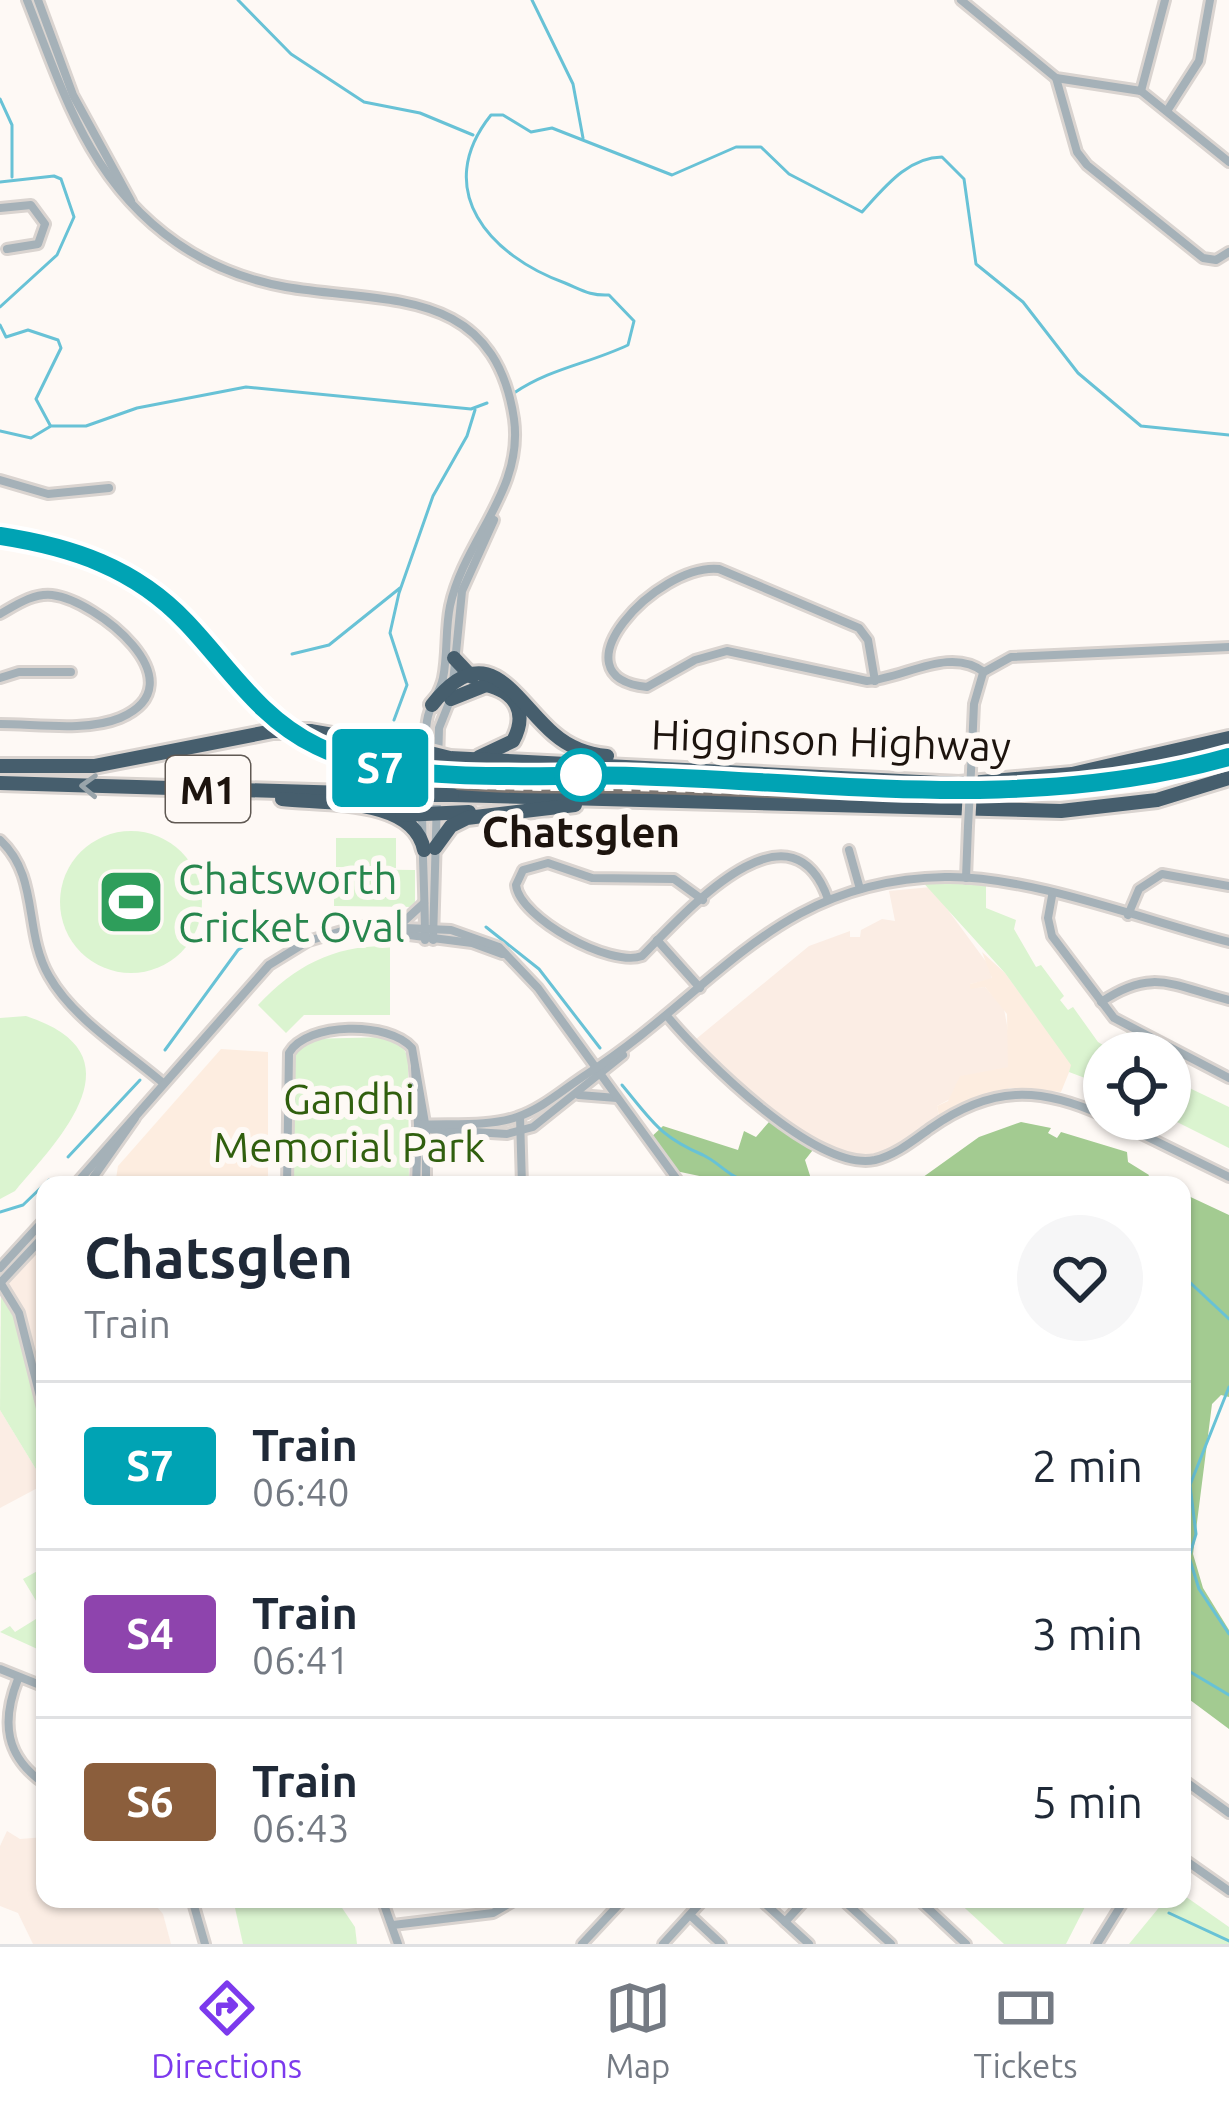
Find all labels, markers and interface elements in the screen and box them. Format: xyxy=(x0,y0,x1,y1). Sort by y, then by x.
street label: Higginson Highway xyxy=(650,710,1012,770)
line badge: S7 xyxy=(326,729,434,807)
text: S7 xyxy=(356,744,404,791)
marker: Chatsglen xyxy=(556,750,606,800)
road number: M1 xyxy=(166,756,250,822)
one-way arrow xyxy=(79,773,98,799)
place label: Chatsglen xyxy=(482,808,680,855)
place label: Chatsworth Cricket Oval xyxy=(178,855,405,950)
sports icon: Chatsworth Cricket Oval xyxy=(96,867,166,937)
map controls xyxy=(1083,1032,1191,1140)
button: locate xyxy=(1083,1032,1191,1140)
park label: Gandhi Memorial Park xyxy=(213,1075,485,1170)
button: heart xyxy=(1017,1215,1143,1341)
text: Chatsglen xyxy=(84,1225,353,1289)
text: Train xyxy=(84,1302,171,1345)
text: Train xyxy=(252,1419,358,1470)
text: 2 min xyxy=(1032,1440,1143,1491)
text: S7 xyxy=(126,1442,174,1489)
text: 06:40 xyxy=(252,1470,350,1513)
text: Train xyxy=(252,1587,358,1638)
text: 3 min xyxy=(1032,1608,1143,1659)
text: S4 xyxy=(126,1610,174,1657)
text: 06:41 xyxy=(252,1638,350,1681)
text: Train xyxy=(252,1755,358,1806)
text: 5 min xyxy=(1032,1776,1143,1827)
text: S6 xyxy=(126,1778,174,1825)
text: 06:43 xyxy=(252,1806,350,1849)
tab: Directions xyxy=(151,1975,302,2084)
tab: Map xyxy=(605,1975,671,2084)
tab: Tickets xyxy=(974,1975,1078,2084)

